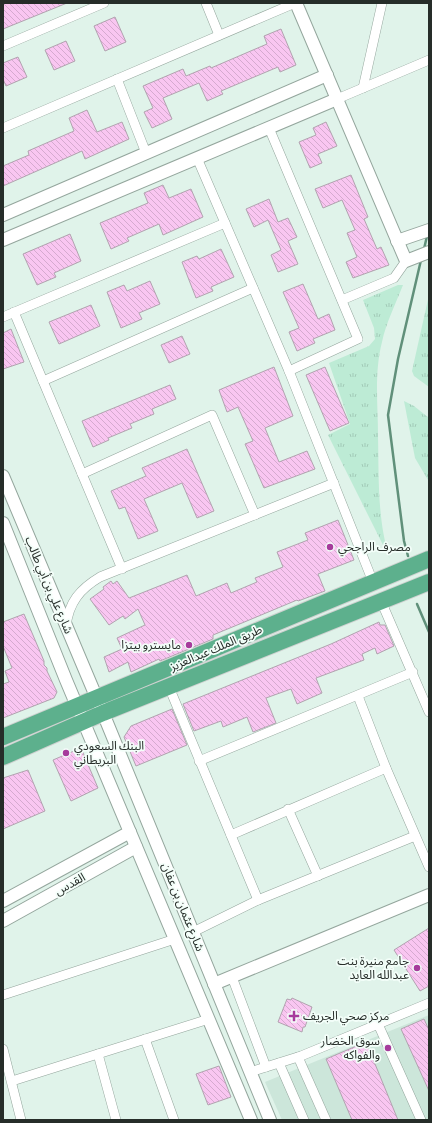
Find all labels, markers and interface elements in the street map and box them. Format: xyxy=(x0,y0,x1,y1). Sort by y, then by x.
street label: شارع علي بن أبي طالب xyxy=(20,534,76,637)
place label: مصرف الراجحي xyxy=(338,541,411,557)
marker: مصرف الراجحي xyxy=(325,542,335,552)
street label: طريق الملك عبدالعزيز xyxy=(167,623,265,675)
place label: مايسترو بيتزا xyxy=(121,639,181,652)
marker: مايسترو بيتزا xyxy=(184,640,194,650)
place label: البنك السعودي البريطاني xyxy=(74,740,144,770)
marker: البنك السعودي البريطاني xyxy=(61,748,71,758)
street label: شارع عثمان بن عفان xyxy=(157,861,206,954)
street label: القدس xyxy=(53,871,88,898)
place label: جامع منيرة بنت عبدالله العايد xyxy=(337,955,409,982)
marker: جامع منيرة بنت عبدالله العايد xyxy=(412,963,422,973)
marker: مركز صحي الجريف xyxy=(288,1010,300,1022)
place label: مركز صحي الجريف xyxy=(303,1010,389,1026)
place label: سوق الخضار والفواكه xyxy=(320,1035,380,1062)
marker: سوق الخضار والفواكه xyxy=(383,1043,393,1053)

